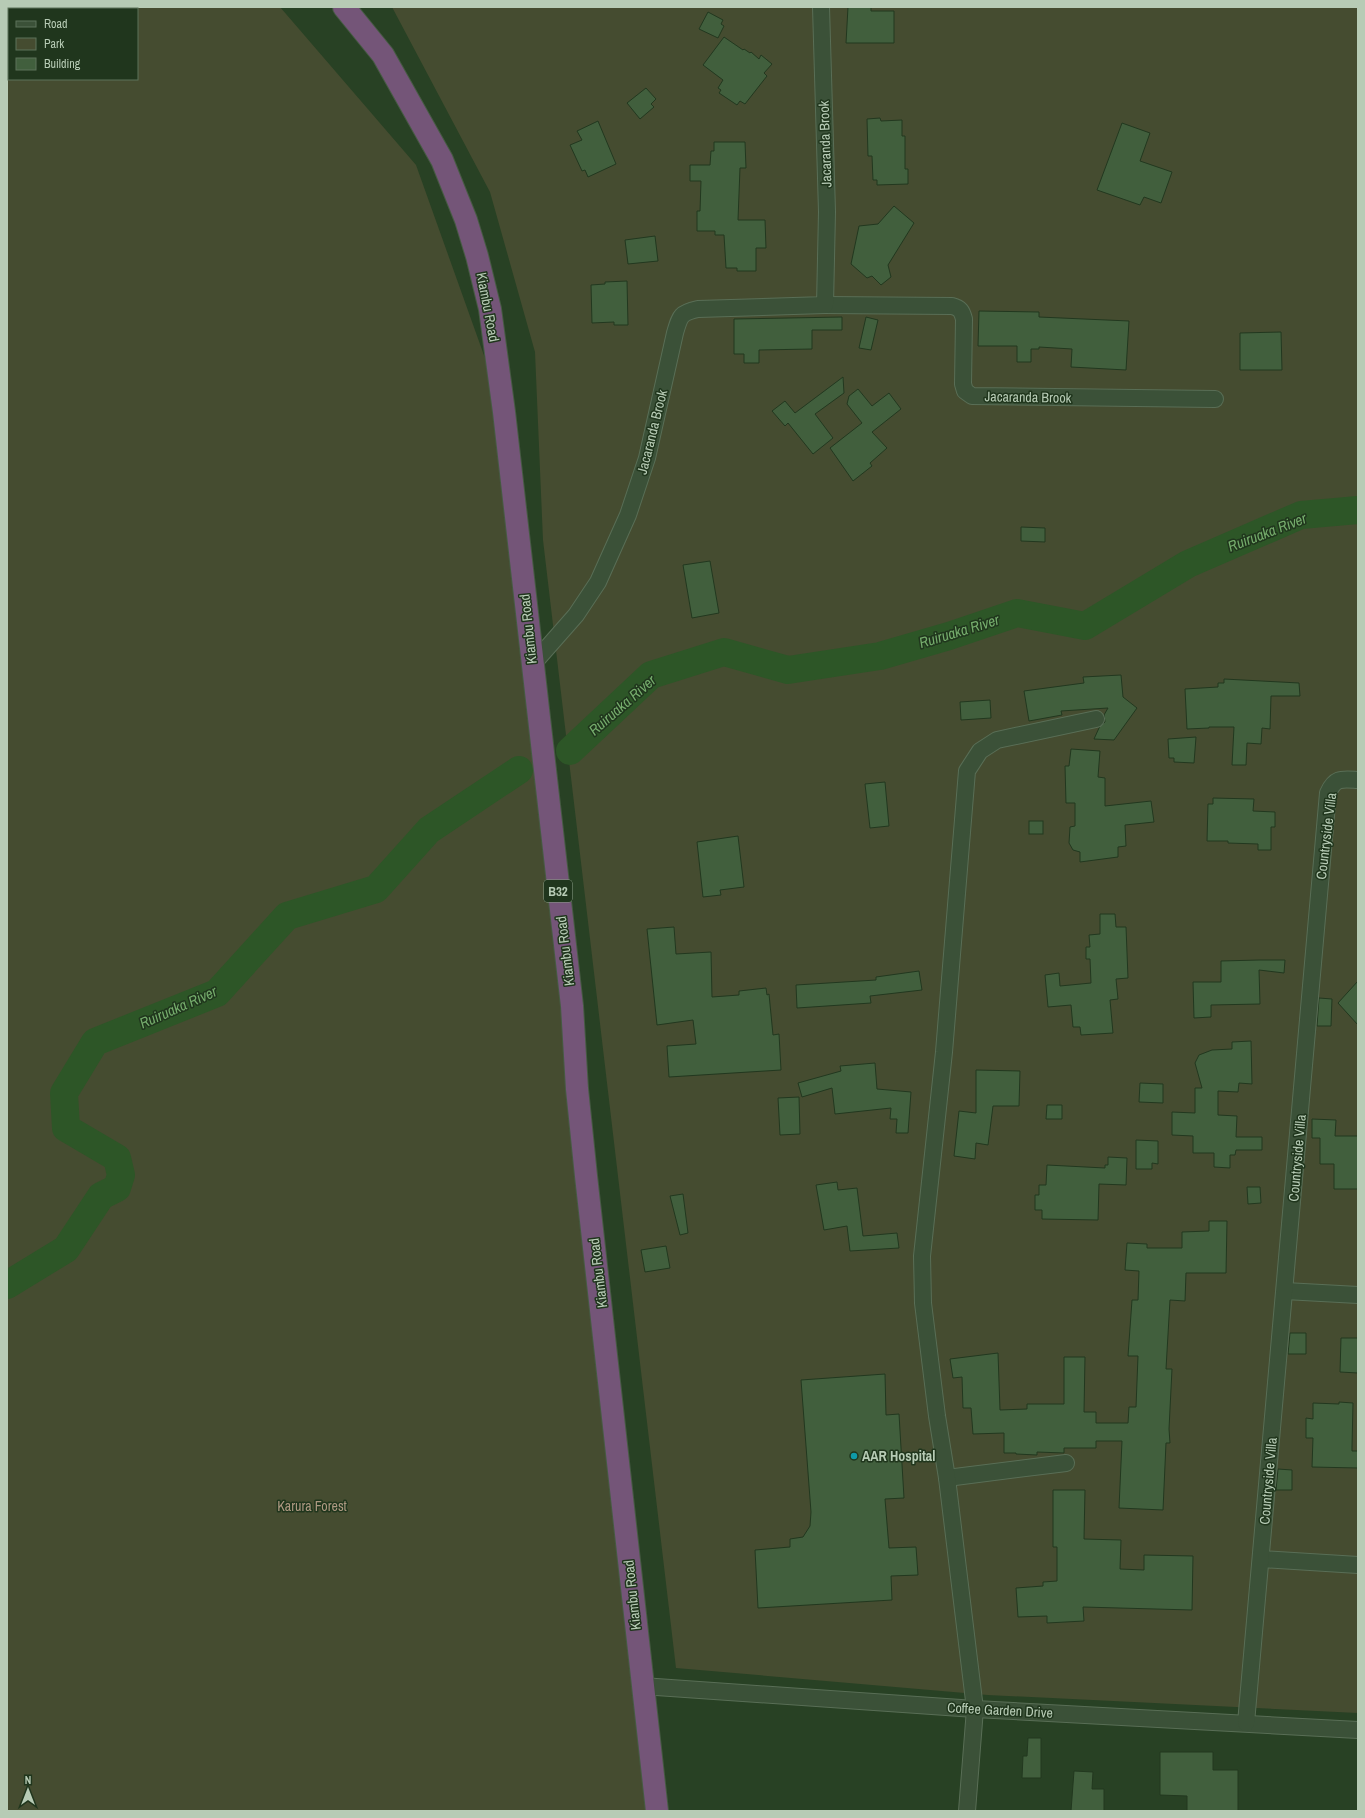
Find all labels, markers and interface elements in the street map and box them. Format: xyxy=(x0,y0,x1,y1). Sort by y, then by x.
legend xyxy=(8,8,138,80)
text: Road xyxy=(44,16,68,32)
text: Park xyxy=(44,36,64,52)
text: Building xyxy=(44,56,81,72)
street label: Jacaranda Brook xyxy=(814,100,836,188)
street label: Kiambu Road xyxy=(472,271,504,343)
street label: Jacaranda Brook xyxy=(633,387,671,476)
street label: Jacaranda Brook xyxy=(984,387,1072,407)
water label: Ruiruaka River xyxy=(1225,507,1310,557)
street label: Kiambu Road xyxy=(515,593,541,665)
water label: Ruiruaka River xyxy=(916,609,1002,653)
water label: Ruiruaka River xyxy=(584,669,661,740)
street label: Countryside Villa xyxy=(1312,791,1340,880)
road number: B32 xyxy=(544,880,572,902)
street label: Kiambu Road xyxy=(552,915,578,987)
water label: Ruiruaka River xyxy=(136,980,221,1033)
street label: Countryside Villa xyxy=(1284,1113,1310,1202)
street label: Kiambu Road xyxy=(585,1237,611,1309)
street label: Countryside Villa xyxy=(1255,1436,1281,1525)
place label: AAR Hospital xyxy=(862,1447,935,1465)
marker: AAR Hospital xyxy=(849,1451,859,1461)
park label: Karura Forest xyxy=(277,1497,347,1515)
street label: Kiambu Road xyxy=(619,1559,645,1631)
street label: Coffee Garden Drive xyxy=(947,1698,1053,1722)
north arrow xyxy=(8,1770,48,1810)
text: N xyxy=(25,1773,31,1787)

